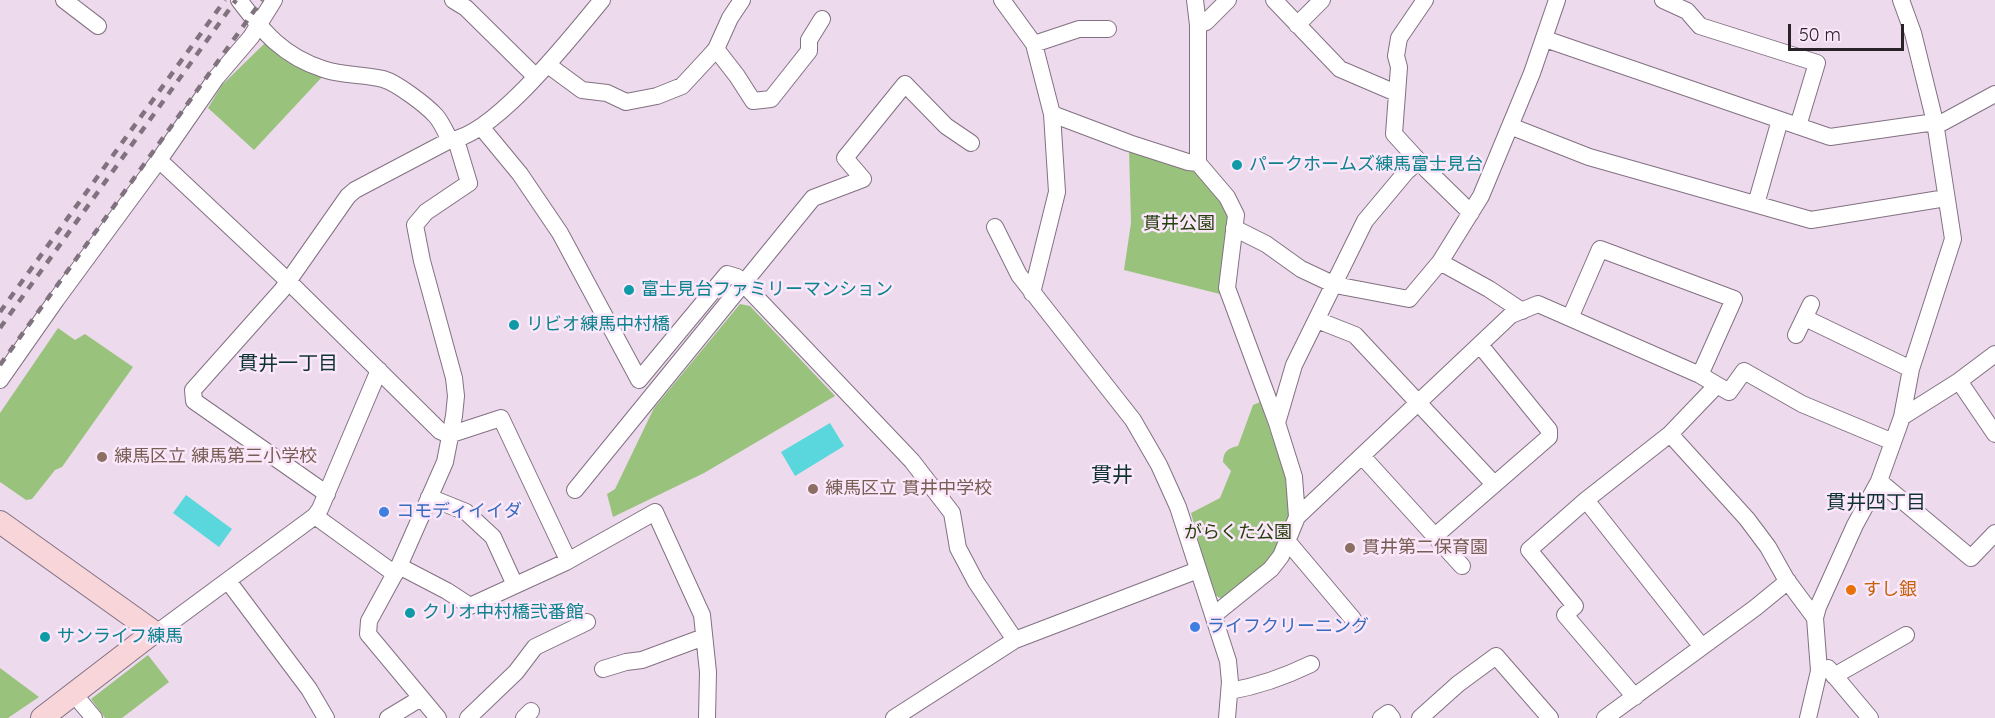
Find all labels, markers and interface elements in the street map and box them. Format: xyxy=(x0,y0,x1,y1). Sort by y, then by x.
scale bar xyxy=(1791,12,1906,50)
text: 50 m xyxy=(1799,23,1841,46)
place label: パークホームズ練馬富士見台 xyxy=(1249,154,1483,176)
marker: パークホームズ練馬富士見台 xyxy=(1230,158,1244,172)
park label: 貫井公園 xyxy=(1143,213,1215,235)
place label: 富士見台ファミリーマンション xyxy=(641,279,893,301)
marker: 富士見台ファミリーマンション xyxy=(622,283,636,297)
place label: リビオ練馬中村橋 xyxy=(526,314,670,336)
marker: リビオ練馬中村橋 xyxy=(507,318,521,332)
district label: 貫井一丁目 xyxy=(238,352,338,376)
place label: 練馬区立 練馬第三小学校 xyxy=(114,446,317,468)
marker: 練馬区立 練馬第三小学校 xyxy=(95,450,109,464)
district label: 貫井 xyxy=(1091,463,1133,489)
place label: 練馬区立 貫井中学校 xyxy=(825,478,992,500)
marker: 練馬区立 貫井中学校 xyxy=(806,482,820,496)
district label: 貫井四丁目 xyxy=(1826,491,1926,515)
place label: コモディイイダ xyxy=(396,501,522,523)
marker: コモディイイダ xyxy=(377,505,391,519)
park label: がらくた公園 xyxy=(1184,522,1292,544)
place label: 貫井第二保育園 xyxy=(1362,537,1488,559)
marker: 貫井第二保育園 xyxy=(1343,541,1357,555)
place label: すし銀 xyxy=(1863,579,1917,601)
marker: すし銀 xyxy=(1844,583,1858,597)
place label: クリオ中村橋弐番館 xyxy=(422,602,584,624)
marker: クリオ中村橋弐番館 xyxy=(403,606,417,620)
place label: ライフクリーニング xyxy=(1207,616,1369,638)
marker: ライフクリーニング xyxy=(1188,620,1202,634)
place label: サンライフ練馬 xyxy=(57,626,183,648)
marker: サンライフ練馬 xyxy=(38,630,52,644)

